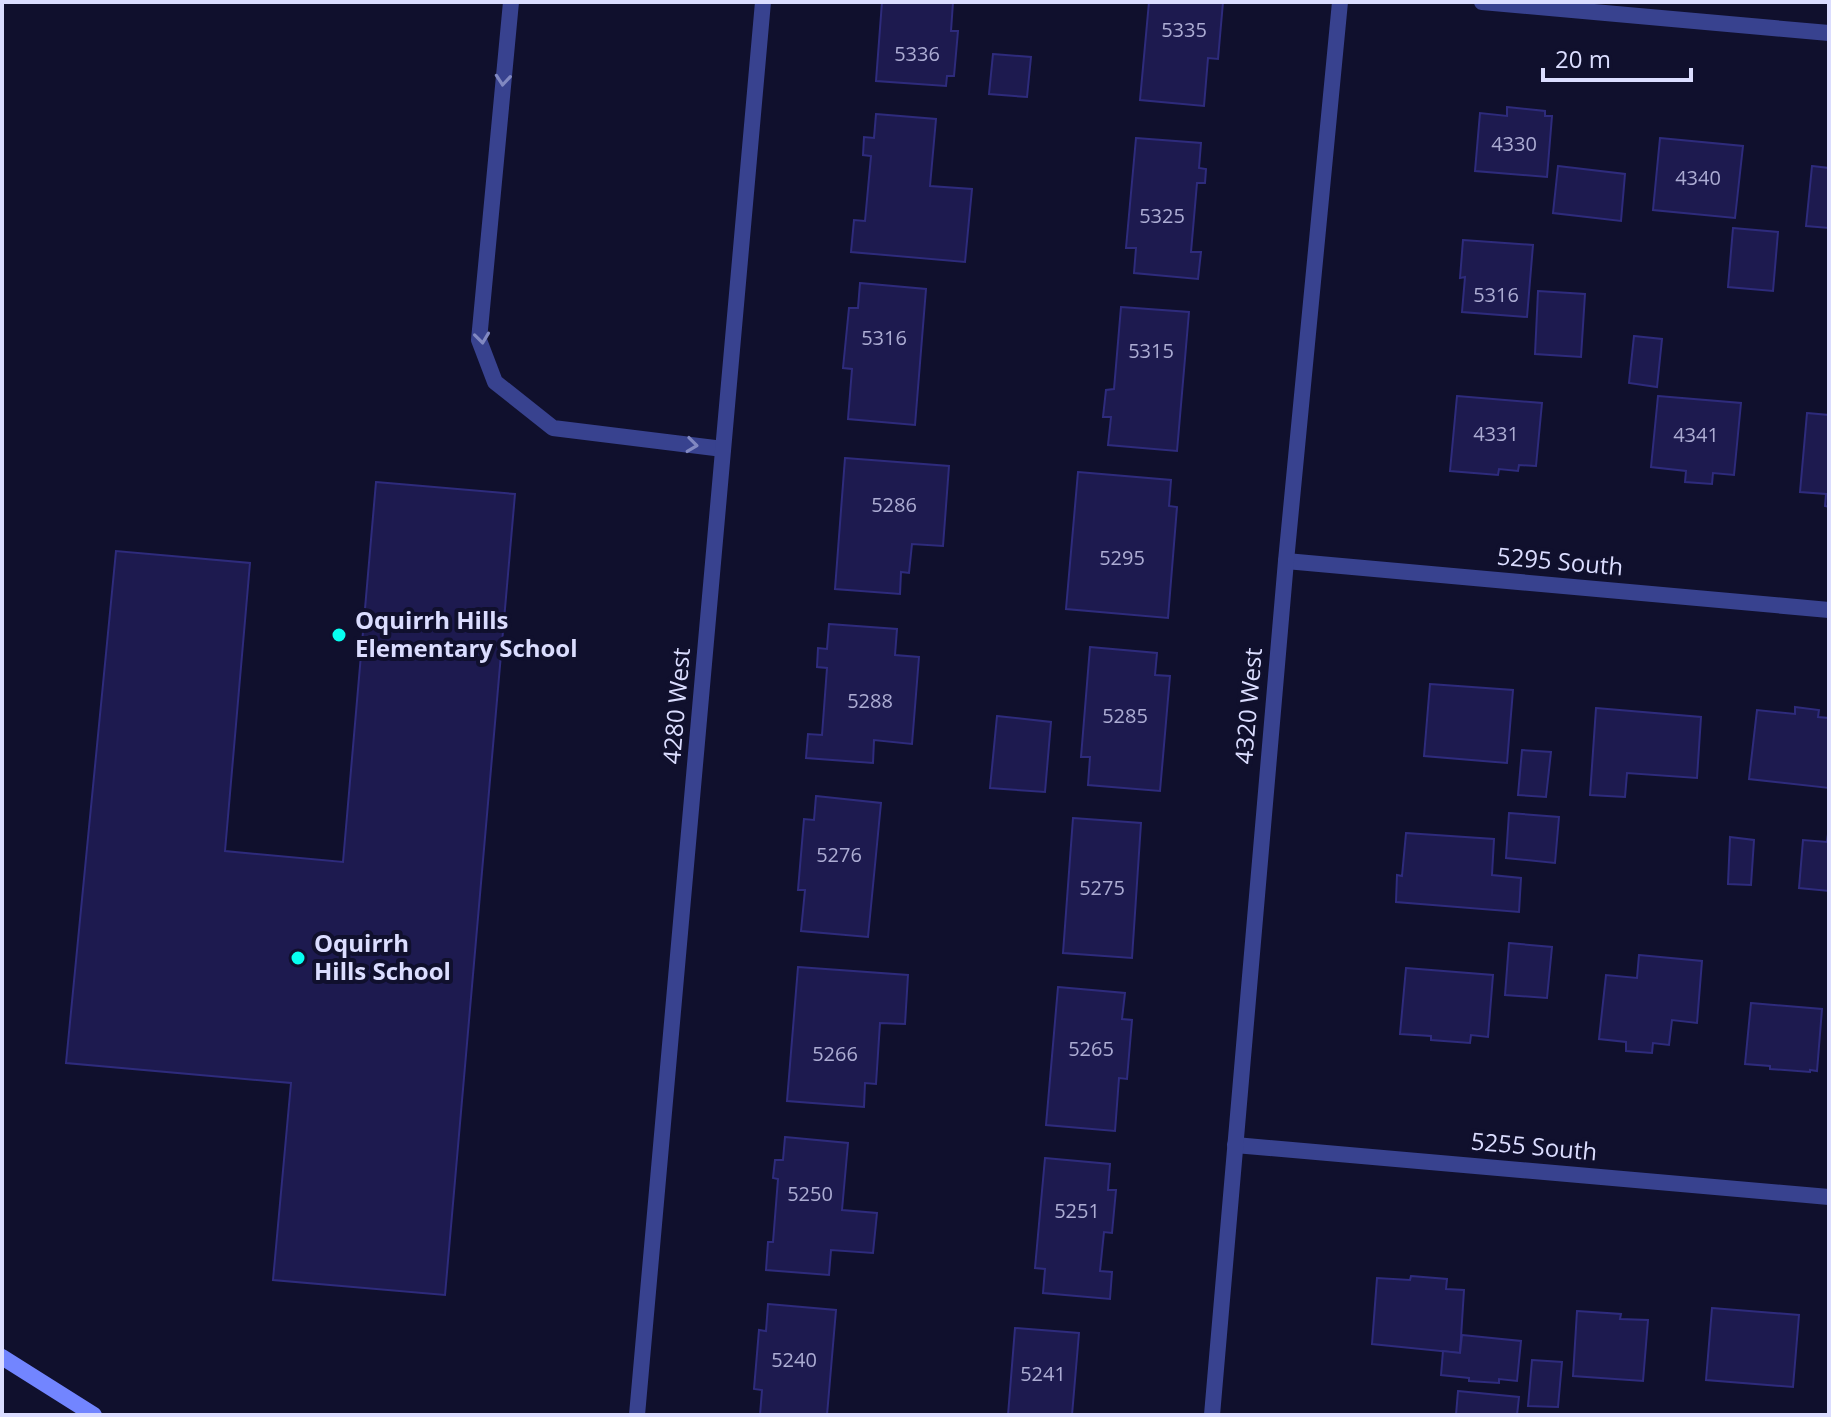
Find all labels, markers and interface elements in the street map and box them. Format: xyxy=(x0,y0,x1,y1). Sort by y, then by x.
house number: 5335 xyxy=(1161,16,1207,43)
scale bar xyxy=(1543,32,1691,82)
house number: 5336 xyxy=(894,40,940,67)
text: 20 m xyxy=(1555,42,1611,75)
one-way arrow xyxy=(495,74,512,87)
house number: 4330 xyxy=(1491,130,1537,157)
house number: 4340 xyxy=(1675,164,1721,191)
house number: 5325 xyxy=(1139,202,1185,229)
house number: 5316 xyxy=(1473,281,1519,308)
house number: 5316 xyxy=(861,324,907,351)
one-way arrow xyxy=(473,332,490,345)
house number: 5315 xyxy=(1128,337,1174,364)
house number: 4331 xyxy=(1473,420,1519,447)
house number: 4341 xyxy=(1673,421,1719,448)
one-way arrow xyxy=(686,436,699,453)
house number: 5286 xyxy=(871,491,917,518)
street label: 5295 South xyxy=(1496,539,1625,582)
house number: 5295 xyxy=(1099,544,1145,571)
place label: Oquirrh Hills Elementary School xyxy=(355,603,578,664)
marker: Oquirrh Hills Elementary School xyxy=(330,626,348,644)
street label: 4280 West xyxy=(654,646,697,765)
street label: 4320 West xyxy=(1226,646,1269,765)
house number: 5288 xyxy=(847,687,893,714)
house number: 5285 xyxy=(1102,702,1148,729)
house number: 5276 xyxy=(816,841,862,868)
house number: 5275 xyxy=(1079,874,1125,901)
place label: Oquirrh Hills School xyxy=(314,926,451,987)
marker: Oquirrh Hills School xyxy=(289,949,307,967)
house number: 5265 xyxy=(1068,1035,1114,1062)
house number: 5266 xyxy=(812,1040,858,1067)
street label: 5255 South xyxy=(1470,1124,1599,1167)
house number: 5250 xyxy=(787,1180,833,1207)
house number: 5251 xyxy=(1054,1197,1100,1224)
house number: 5240 xyxy=(771,1346,817,1373)
house number: 5241 xyxy=(1020,1360,1066,1387)

